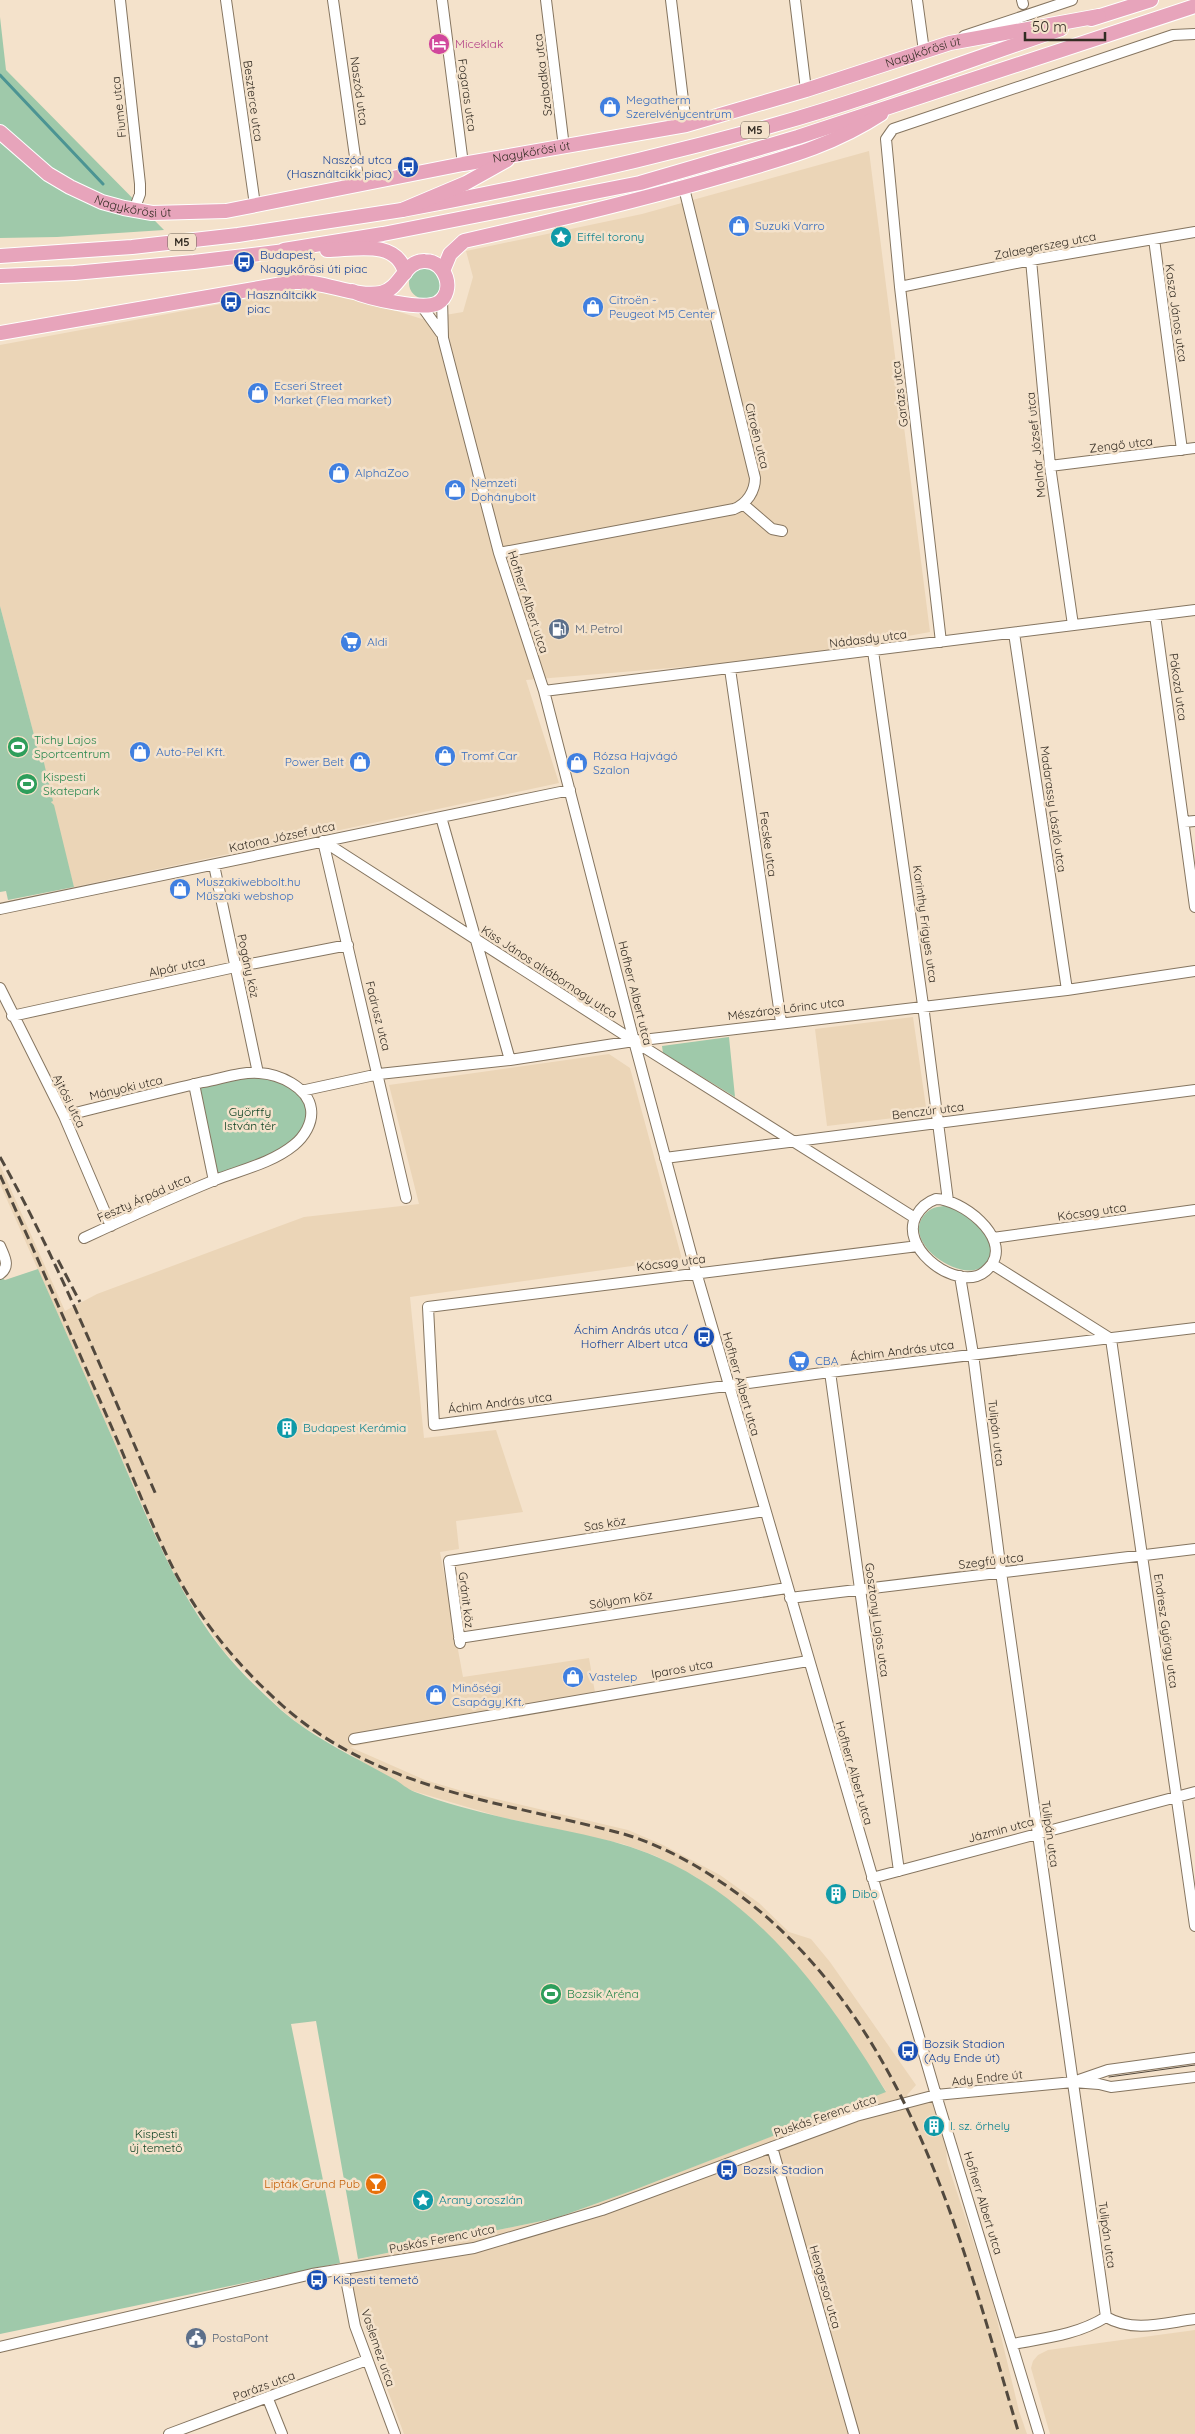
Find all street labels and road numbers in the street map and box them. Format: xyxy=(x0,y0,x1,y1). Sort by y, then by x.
street label: Szabadka utca xyxy=(530,33,555,117)
street label: Nagykőrösi út xyxy=(883,33,962,71)
street label: Naszód utca xyxy=(347,55,372,126)
street label: Fogaras utca xyxy=(455,57,480,132)
street label: Beszterce utca xyxy=(240,59,267,142)
street label: Fiume utca xyxy=(108,76,129,138)
road number: M5 xyxy=(741,122,769,138)
street label: Nagykőrösi út xyxy=(491,137,571,166)
street label: Nagykőrösi út xyxy=(92,191,171,220)
street label: Zalaegerszeg utca xyxy=(993,228,1097,263)
road number: M5 xyxy=(168,233,196,250)
street label: Kasza János utca xyxy=(1162,263,1191,363)
street label: Garázs utca xyxy=(888,360,911,428)
street label: Molnár József utca xyxy=(1022,392,1049,499)
street label: Citroën utca xyxy=(742,401,773,470)
street label: Zengő utca xyxy=(1088,433,1153,456)
street label: Hofherr Albert utca xyxy=(505,549,552,655)
street label: Nádasdy utca xyxy=(828,626,908,651)
street label: Pákozd utca xyxy=(1166,652,1191,722)
street label: Madarassy László utca xyxy=(1037,745,1070,873)
street label: Fecske utca xyxy=(756,810,780,878)
street label: Katona József utca xyxy=(227,818,336,855)
street label: Karinthy Frigyes utca xyxy=(910,864,941,984)
street label: Kiss János altábornagy utca xyxy=(479,922,620,1021)
street label: Pogány köz xyxy=(234,932,263,1000)
street label: Hofherr Albert utca xyxy=(615,939,656,1047)
street label: Alpár utca xyxy=(147,953,206,980)
street label: Fadrusz utca xyxy=(363,979,394,1052)
street label: Mészáros Lőrinc utca xyxy=(727,994,845,1023)
street label: Ajtósi utca xyxy=(50,1071,89,1130)
street label: Mányoki utca xyxy=(88,1072,164,1103)
street label: Benczúr utca xyxy=(891,1099,965,1122)
street label: Feszty Árpád utca xyxy=(95,1170,193,1225)
street label: Kócsag utca xyxy=(1056,1199,1127,1224)
street label: Kócsag utca xyxy=(635,1251,706,1274)
street label: Hofherr Albert utca xyxy=(719,1330,763,1437)
street label: Áchim András utca xyxy=(849,1337,955,1364)
street label: Áchim András utca xyxy=(447,1389,553,1416)
street label: Tulipán utca xyxy=(985,1399,1008,1467)
street label: Sas köz xyxy=(583,1513,627,1534)
street label: Szegfű utca xyxy=(958,1549,1024,1572)
street label: Gosztonyi Lajos utca xyxy=(862,1562,893,1678)
street label: Gránit köz xyxy=(456,1571,477,1629)
street label: Endresz György utca xyxy=(1151,1573,1182,1689)
street label: Sólyom köz xyxy=(588,1587,654,1612)
street label: Iparos utca xyxy=(650,1656,714,1681)
street label: Hofherr Albert utca xyxy=(832,1719,876,1826)
street label: Tulipán utca xyxy=(1038,1800,1063,1868)
street label: Jázmin utca xyxy=(966,1813,1036,1846)
street label: Ady Endre út xyxy=(951,2066,1023,2089)
street label: Puskás Ferenc utca xyxy=(772,2091,878,2140)
street label: Hofherr Albert utca xyxy=(961,2149,1006,2256)
street label: Tulipán utca xyxy=(1095,2201,1120,2269)
street label: Puskás Ferenc utca xyxy=(388,2221,496,2256)
street label: Hengersor utca xyxy=(806,2243,845,2330)
street label: Vaslemez utca xyxy=(358,2307,399,2389)
street label: Parázs utca xyxy=(231,2367,297,2404)

